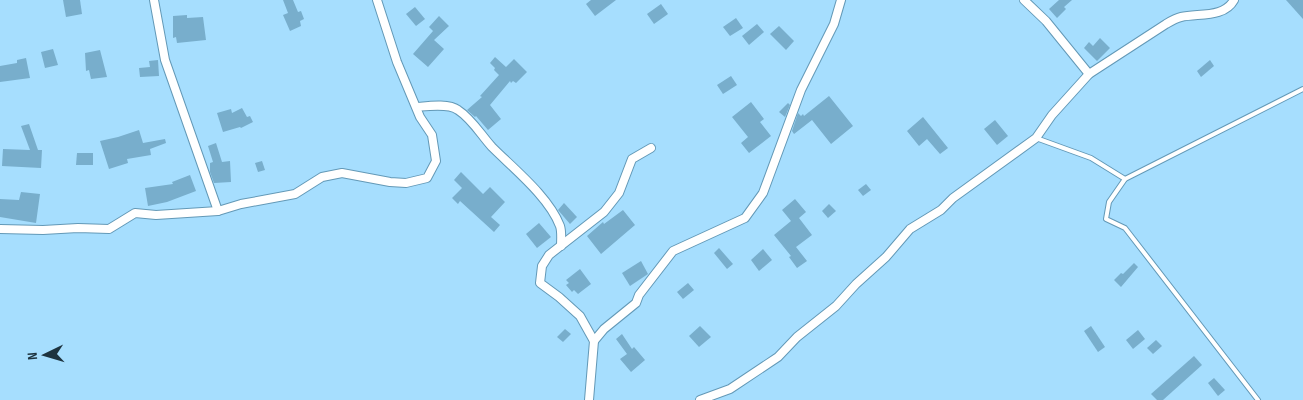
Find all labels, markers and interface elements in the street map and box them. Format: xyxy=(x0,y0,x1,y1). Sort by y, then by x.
north arrow xyxy=(20,330,70,380)
text: N xyxy=(24,352,41,361)

